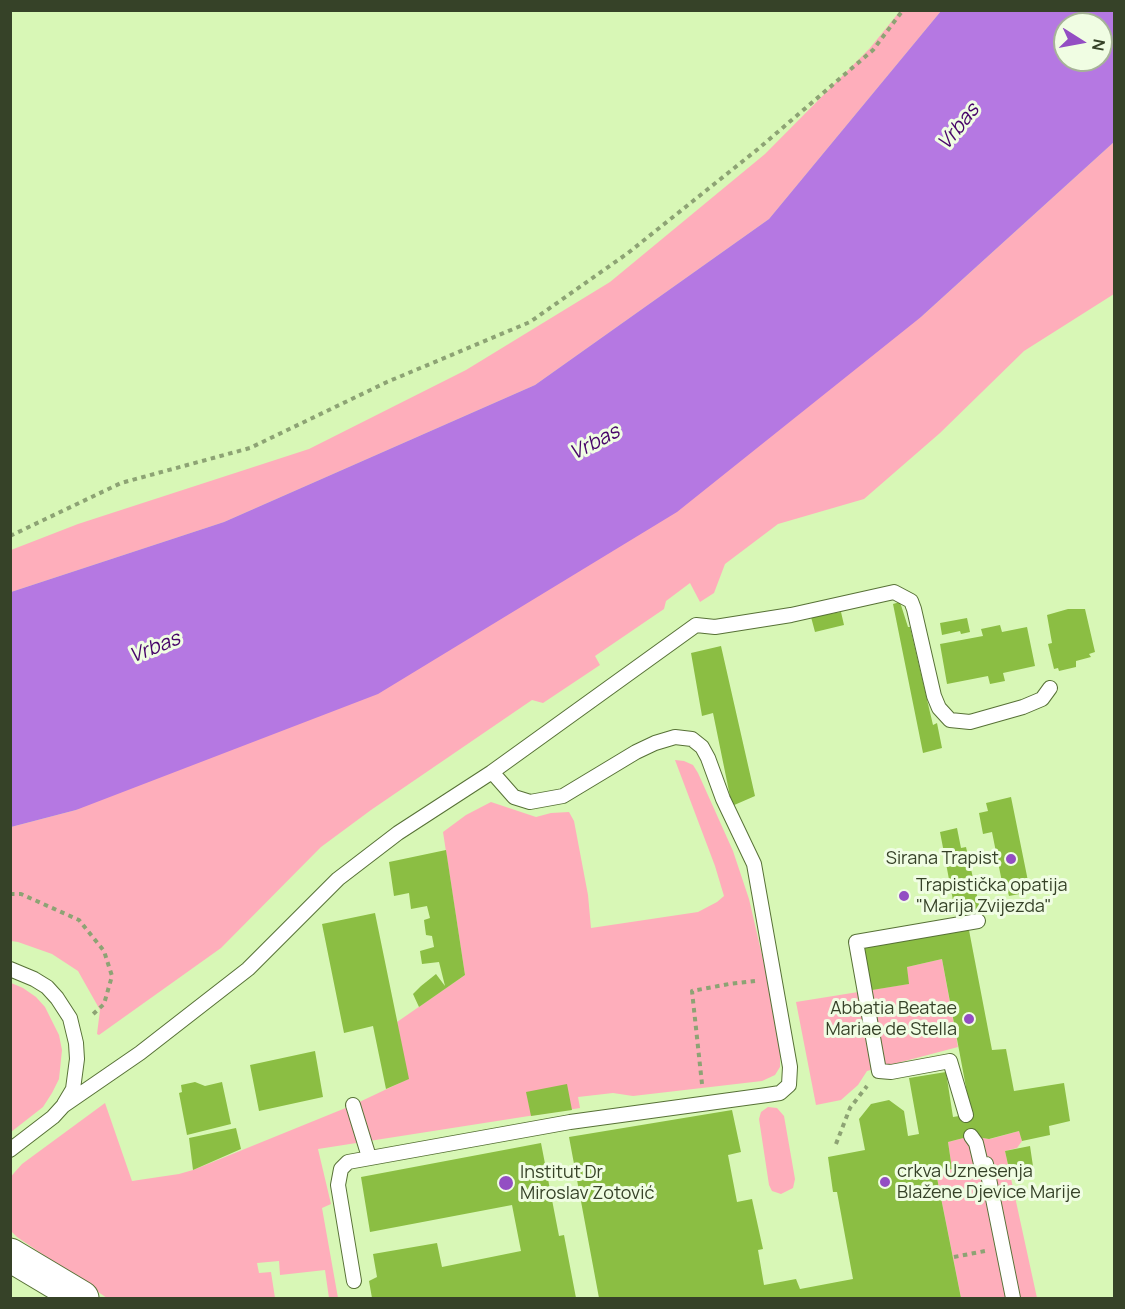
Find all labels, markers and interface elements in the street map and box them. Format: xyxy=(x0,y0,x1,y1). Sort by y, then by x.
north arrow xyxy=(1053,12,1113,72)
text: N xyxy=(1087,37,1111,53)
water label: Vrbas xyxy=(933,99,985,155)
water label: Vrbas xyxy=(566,420,624,466)
water label: Vrbas xyxy=(126,627,184,669)
place label: Sirana Trapist xyxy=(886,848,999,870)
marker: Sirana Trapist xyxy=(1004,852,1018,866)
place label: Trapistička opatija "Marija Zvijezda" xyxy=(916,875,1067,918)
marker: Trapistička opatija "Marija Zvijezda" xyxy=(897,889,911,903)
place label: Abbatia Beatae Mariae de Stella xyxy=(825,998,957,1040)
marker: Abbatia Beatae Mariae de Stella xyxy=(962,1012,976,1026)
place label: crkva Uznesenja Blažene Djevice Marije xyxy=(897,1161,1081,1204)
place label: Institut Dr Miroslav Zotović xyxy=(520,1162,654,1204)
marker: Institut Dr Miroslav Zotović xyxy=(497,1174,515,1192)
marker: crkva Uznesenja Blažene Djevice Marije xyxy=(878,1175,892,1189)

